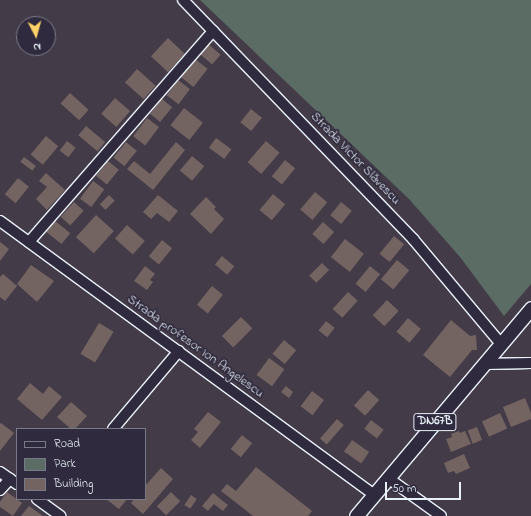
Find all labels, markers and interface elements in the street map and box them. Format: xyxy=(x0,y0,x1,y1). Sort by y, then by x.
north arrow xyxy=(16,16,56,56)
text: N xyxy=(33,39,42,55)
street label: Strada Victor Slăvescu xyxy=(307,109,403,209)
street label: Strada profesor Ion Angelescu xyxy=(124,292,266,402)
road number: DN67B xyxy=(413,412,457,432)
legend xyxy=(16,428,146,500)
text: Road xyxy=(54,435,80,453)
text: Park xyxy=(54,455,76,473)
scale bar xyxy=(387,474,463,500)
text: Building xyxy=(54,475,93,493)
text: 50 m xyxy=(392,480,416,498)

